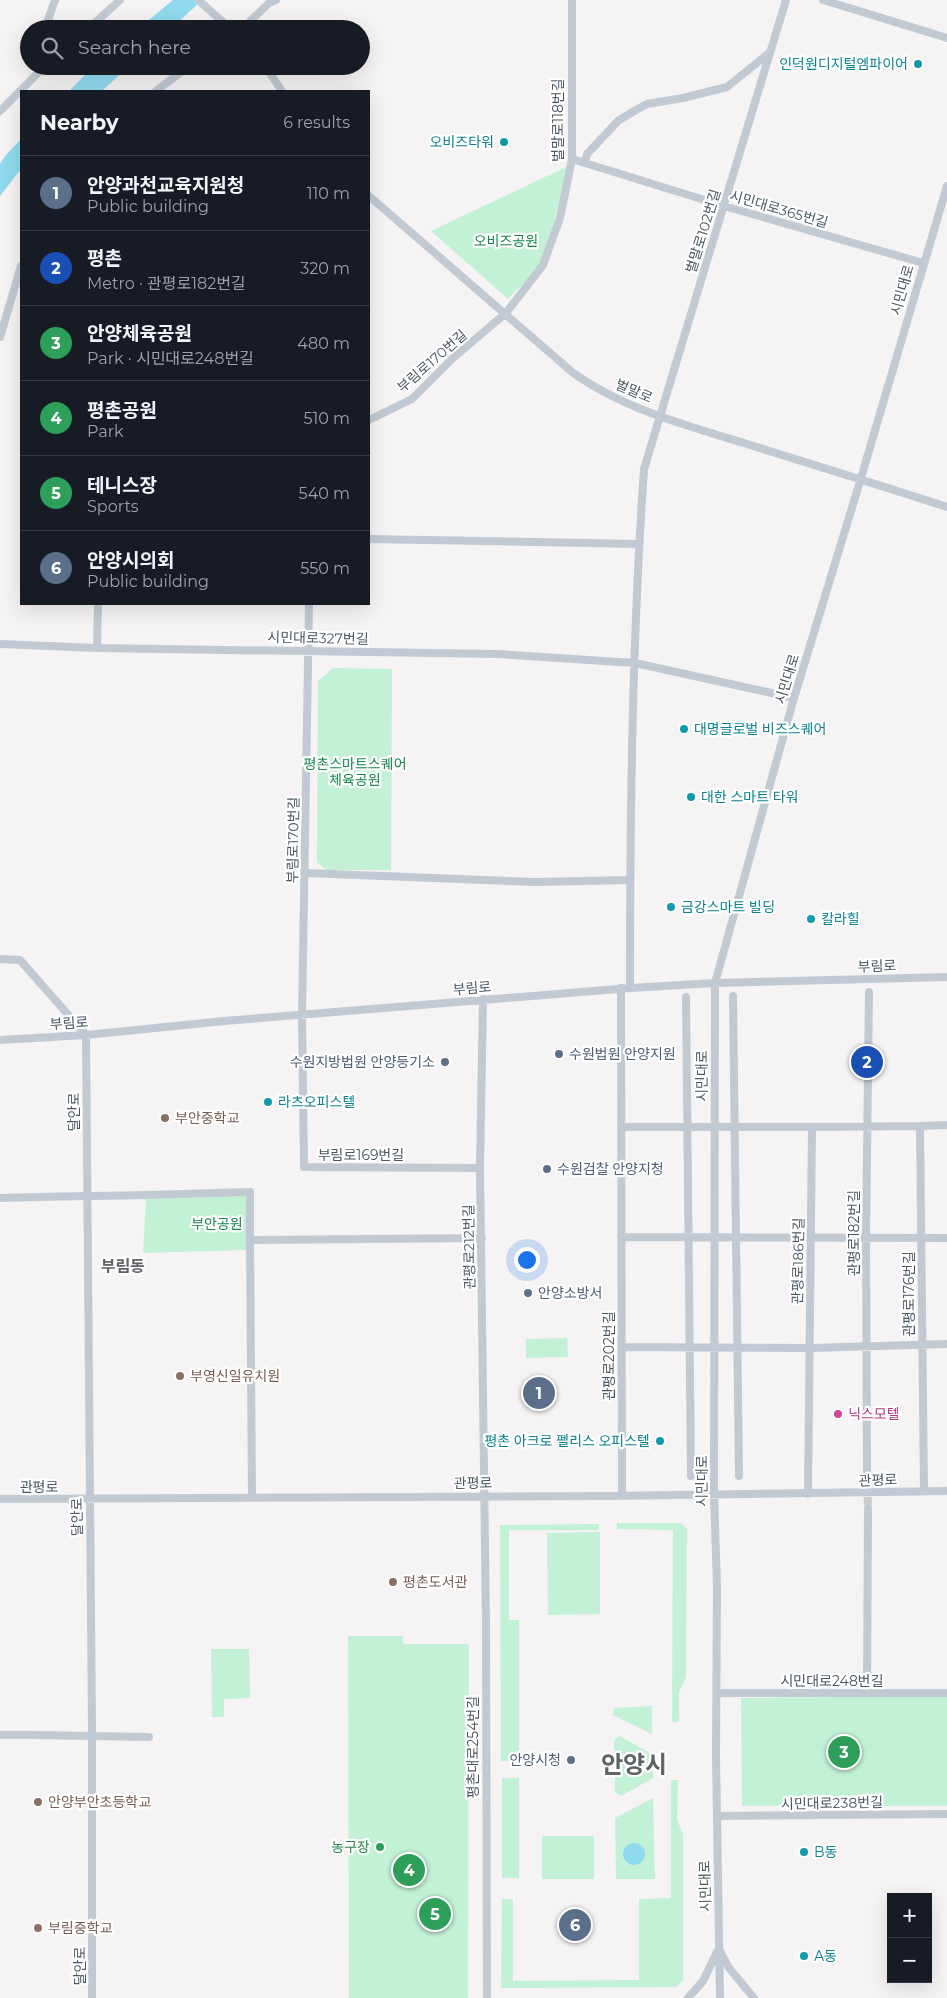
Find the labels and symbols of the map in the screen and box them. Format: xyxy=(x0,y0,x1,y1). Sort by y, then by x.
place label: 인덕원디지털엠파이어 xyxy=(779,55,908,73)
marker: 인덕원디지털엠파이어 xyxy=(912,58,924,70)
street label: 벌말로118번길 xyxy=(549,78,567,162)
place label: 오비즈타워 xyxy=(430,133,494,151)
marker: 오비즈타워 xyxy=(498,136,510,148)
street label: 시민대로365번길 xyxy=(728,186,830,232)
street label: 벌말로102번길 xyxy=(682,187,724,275)
park label: 오비즈공원 xyxy=(474,232,538,250)
street label: 시민대로 xyxy=(886,263,918,317)
street label: 부림로170번길 xyxy=(393,326,471,396)
street label: 벌말로 xyxy=(613,375,655,407)
street label: 시민대로327번길 xyxy=(267,628,369,648)
street label: 시민대로 xyxy=(771,652,803,706)
place label: 대명글로벌 비즈스퀘어 xyxy=(694,720,826,738)
marker: 대명글로벌 비즈스퀘어 xyxy=(678,723,690,735)
park label: 평촌스마트스퀘어 체육공원 xyxy=(303,755,407,789)
place label: 대한 스마트 타워 xyxy=(701,788,799,806)
marker: 대한 스마트 타워 xyxy=(685,791,697,803)
street label: 부림로170번길 xyxy=(283,796,303,884)
place label: 금강스마트 빌딩 xyxy=(681,898,775,916)
marker: 금강스마트 빌딩 xyxy=(665,901,677,913)
place label: 칼라힐 xyxy=(821,910,860,928)
marker: 칼라힐 xyxy=(805,913,817,925)
street label: 부림로 xyxy=(857,956,897,976)
street label: 부림로 xyxy=(452,977,492,999)
street label: 부림로 xyxy=(49,1013,89,1033)
pin: 2 xyxy=(851,1043,883,1081)
place label: 수원법원 안양지원 xyxy=(569,1045,676,1063)
marker: 수원법원 안양지원 xyxy=(553,1048,565,1060)
street label: 시민대로 xyxy=(693,1050,711,1102)
place label: 수원지방법원 안양등기소 xyxy=(290,1053,435,1071)
marker: 수원지방법원 안양등기소 xyxy=(439,1056,451,1068)
street label: 달안로 xyxy=(65,1093,83,1131)
place label: 라츠오피스텔 xyxy=(278,1093,355,1111)
marker: 라츠오피스텔 xyxy=(262,1096,274,1108)
place label: 부안중학교 xyxy=(175,1109,240,1127)
marker: 부안중학교 xyxy=(159,1112,171,1124)
street label: 부림로169번길 xyxy=(318,1146,404,1164)
place label: 수원검찰 안양지청 xyxy=(557,1160,664,1178)
marker: 수원검찰 안양지청 xyxy=(541,1163,553,1175)
street label: 관평로182번길 xyxy=(845,1190,863,1276)
street label: 관평로212번길 xyxy=(459,1204,479,1290)
park label: 부안공원 xyxy=(191,1215,243,1233)
street label: 관평로186번길 xyxy=(788,1217,808,1305)
your location xyxy=(514,1247,540,1273)
street label: 관평로176번길 xyxy=(900,1251,918,1337)
district label: 부림동 xyxy=(101,1257,145,1276)
place label: 안양소방서 xyxy=(538,1284,602,1302)
marker: 안양소방서 xyxy=(522,1287,534,1299)
street label: 관평로202번길 xyxy=(600,1311,618,1401)
place label: 부영신일유치원 xyxy=(190,1367,280,1385)
marker: 부영신일유치원 xyxy=(174,1370,186,1382)
pin: 1 xyxy=(523,1374,555,1412)
place label: 닉스모텔 xyxy=(848,1405,900,1423)
marker: 닉스모텔 xyxy=(832,1408,844,1420)
place label: 평촌 아크로 펠리스 오피스텔 xyxy=(484,1432,650,1450)
marker: 평촌 아크로 펠리스 오피스텔 xyxy=(654,1435,666,1447)
street label: 시민대로 xyxy=(693,1455,711,1507)
street label: 관평로 xyxy=(858,1470,898,1490)
street label: 관평로 xyxy=(454,1474,493,1492)
street label: 관평로 xyxy=(20,1478,58,1496)
street label: 달안로 xyxy=(68,1497,86,1536)
place label: 평촌도서관 xyxy=(403,1573,468,1591)
marker: 평촌도서관 xyxy=(387,1576,399,1588)
street label: 시민대로248번길 xyxy=(780,1672,884,1690)
street label: 평촌대로254번길 xyxy=(464,1696,482,1798)
pin: 3 xyxy=(828,1733,860,1771)
district label: 안양시 xyxy=(601,1750,667,1779)
place label: 안양시청 xyxy=(509,1751,561,1769)
marker: 안양시청 xyxy=(565,1754,577,1766)
place label: 안양부안초등학교 xyxy=(48,1793,151,1811)
street label: 시민대로238번길 xyxy=(781,1793,883,1813)
marker: 안양부안초등학교 xyxy=(32,1796,44,1808)
place label: 농구장 xyxy=(331,1838,370,1856)
marker: 농구장 xyxy=(374,1841,386,1853)
place label: B동 xyxy=(814,1843,838,1861)
marker: B동 xyxy=(798,1846,810,1858)
pin: 4 xyxy=(393,1851,425,1889)
street label: 시민대로 xyxy=(696,1860,714,1912)
pin: 5 xyxy=(419,1895,451,1933)
pin: 6 xyxy=(559,1906,591,1944)
place label: 부림중학교 xyxy=(48,1919,113,1937)
marker: 부림중학교 xyxy=(32,1922,44,1934)
street label: 달안로 xyxy=(71,1947,89,1985)
place label: A동 xyxy=(814,1947,837,1965)
marker: A동 xyxy=(798,1950,810,1962)

